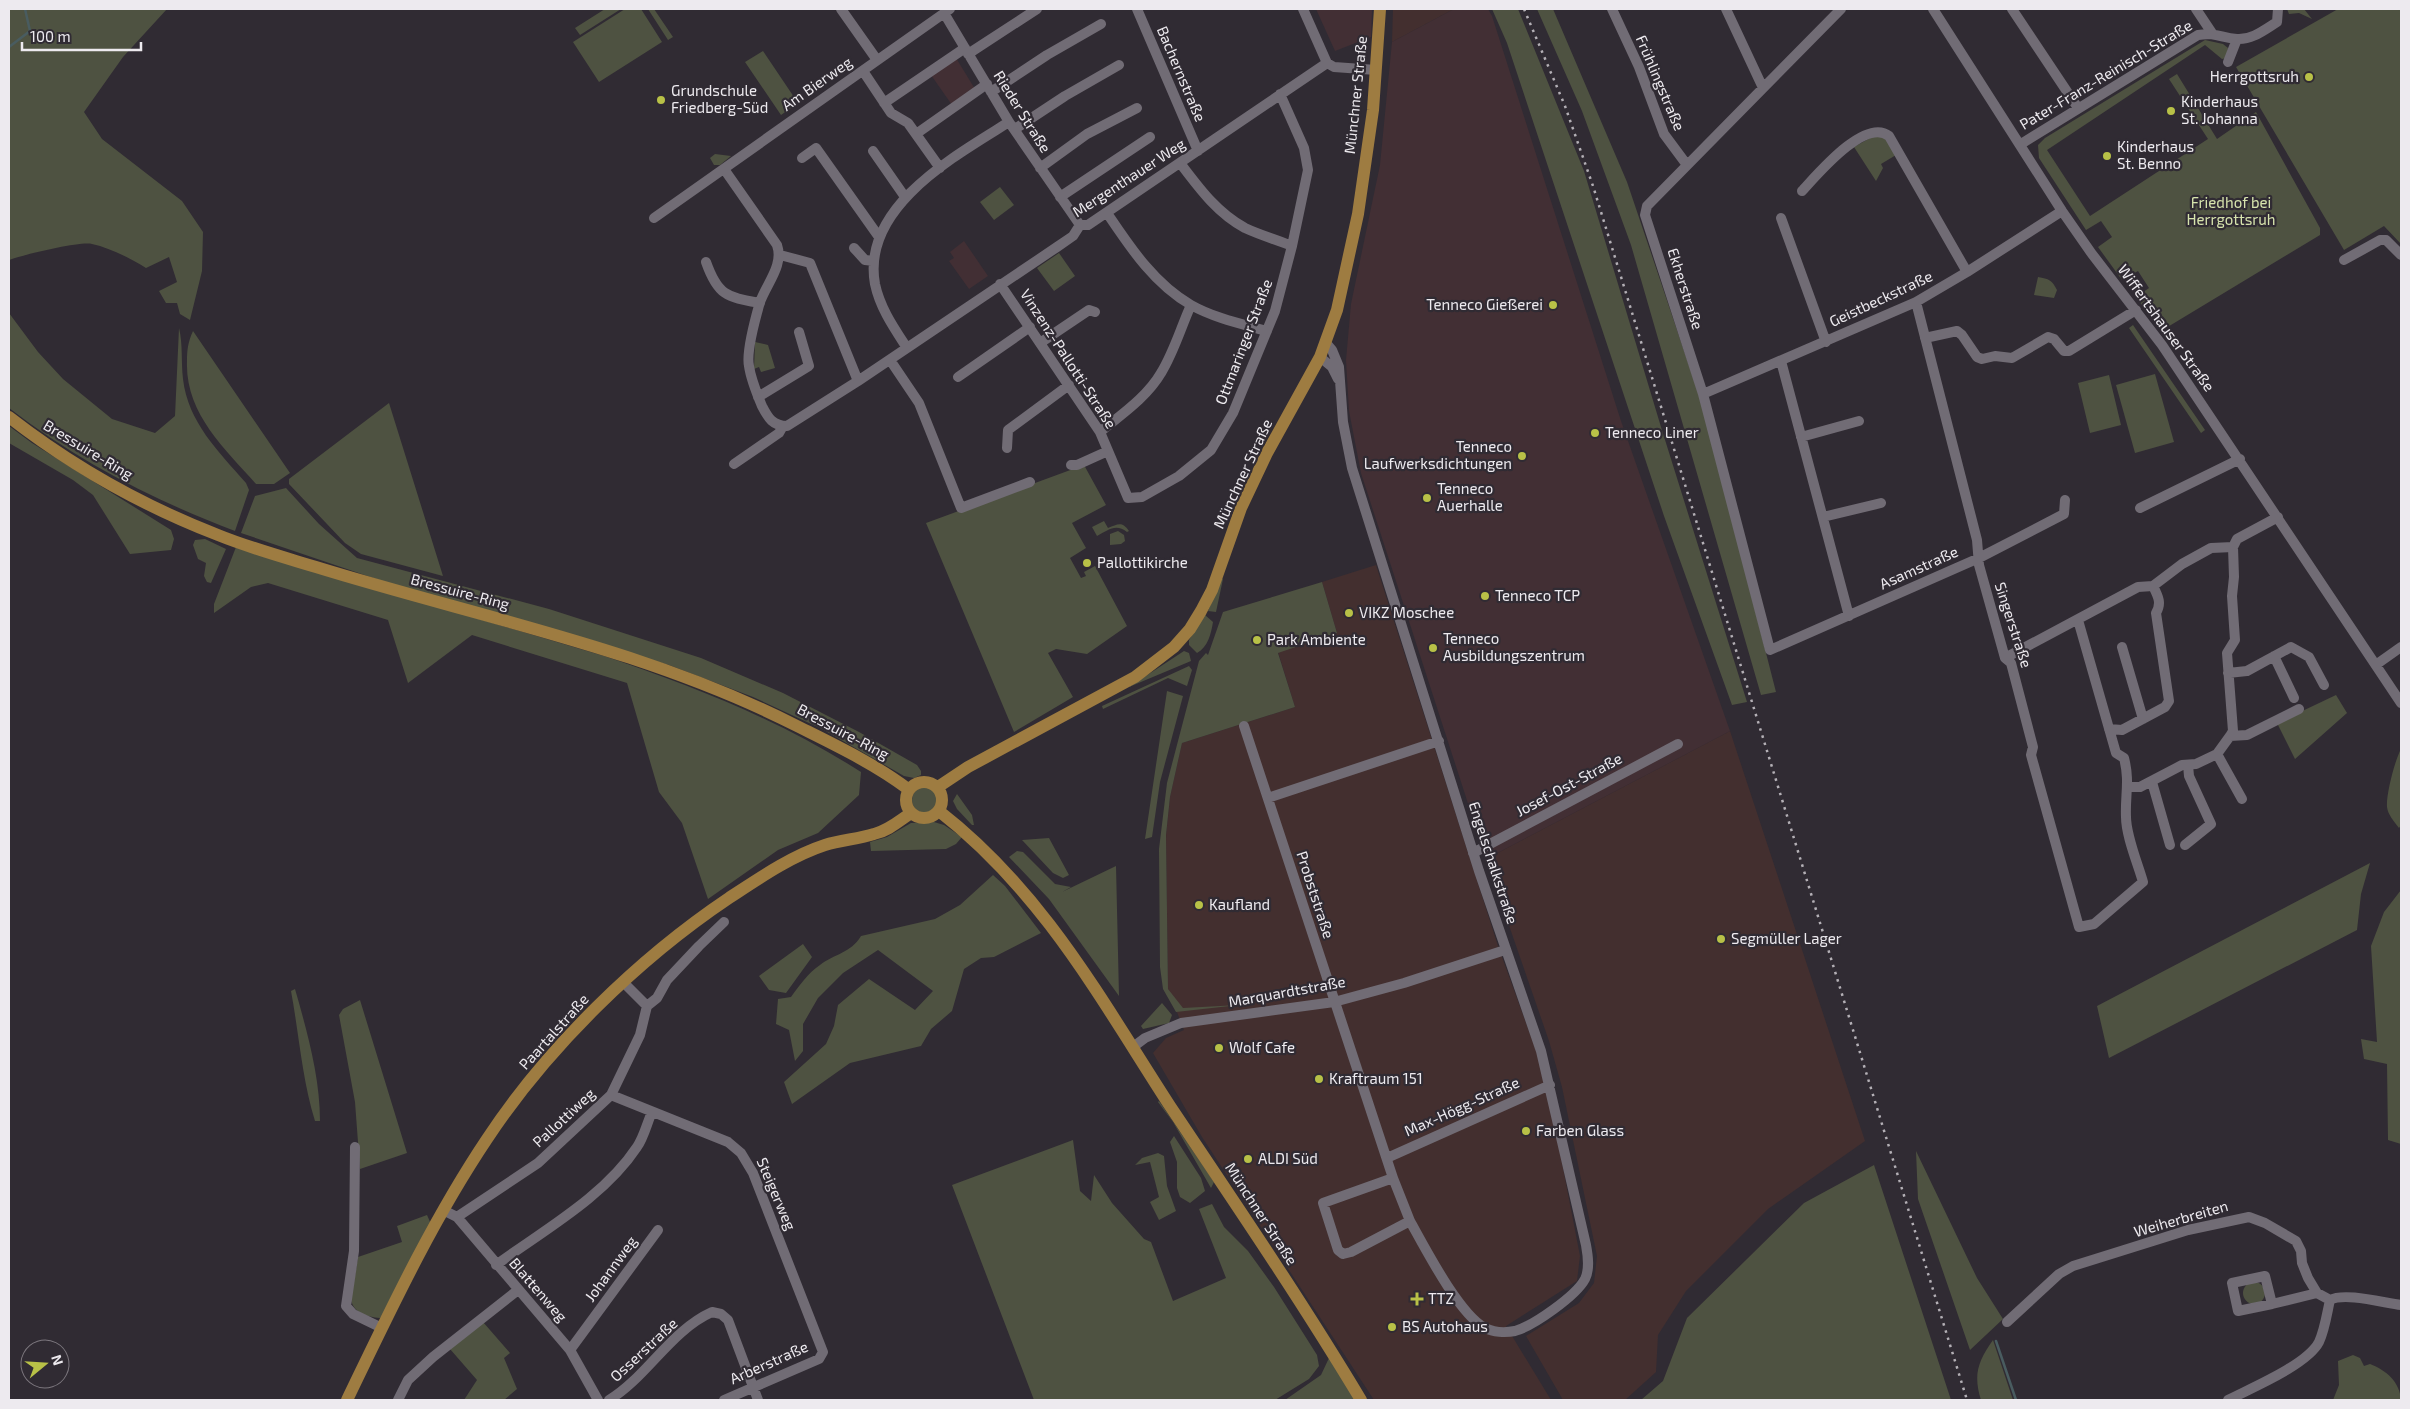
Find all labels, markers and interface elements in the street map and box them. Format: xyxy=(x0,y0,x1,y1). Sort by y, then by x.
street label: Pater-Franz-Reinisch-Straße xyxy=(2016,15,2195,133)
scale bar xyxy=(22,20,141,52)
street label: Bachernstraße xyxy=(1154,23,1210,124)
text: 100 m xyxy=(30,27,71,45)
street label: Frühlingstraße xyxy=(1633,32,1689,133)
street label: Münchner Straße xyxy=(1340,35,1370,155)
street label: Am Bierweg xyxy=(778,52,856,114)
street label: Rieder Straße xyxy=(991,67,1055,156)
place label: Herrgottsruh xyxy=(2210,67,2299,85)
marker: Herrgottsruh xyxy=(2303,71,2315,83)
place label: Grundschule Friedberg-Süd xyxy=(671,81,768,116)
place label: Kinderhaus St. Johanna xyxy=(2181,92,2258,127)
marker: Grundschule Friedberg-Süd xyxy=(655,94,667,106)
marker: Kinderhaus St. Johanna xyxy=(2165,105,2177,117)
street label: Mergenthauer Weg xyxy=(1069,134,1189,220)
place label: Kinderhaus St. Benno xyxy=(2117,137,2194,172)
marker: Kinderhaus St. Benno xyxy=(2101,150,2113,162)
park label: Friedhof bei Herrgottsruh xyxy=(2186,193,2276,228)
street label: Ekherstraße xyxy=(1664,246,1708,332)
street label: Wiffertshauser Straße xyxy=(2115,260,2219,394)
street label: Geistbeckstraße xyxy=(1826,266,1935,330)
street label: Ottmaringer Straße xyxy=(1211,276,1275,407)
street label: Vinzenz-Pallotti-Straße xyxy=(1017,285,1121,432)
place label: Tenneco Gießerei xyxy=(1426,295,1543,313)
marker: Tenneco Gießerei xyxy=(1547,299,1559,311)
street label: Bressuire-Ring xyxy=(40,415,137,483)
street label: Münchner Straße xyxy=(1209,416,1275,531)
place label: Tenneco Liner xyxy=(1605,423,1699,441)
marker: Tenneco Liner xyxy=(1589,427,1601,439)
place label: Tenneco Laufwerksdichtungen xyxy=(1364,437,1512,472)
marker: Tenneco Laufwerksdichtungen xyxy=(1516,450,1528,462)
place label: Tenneco Auerhalle xyxy=(1437,479,1503,514)
marker: Tenneco Auerhalle xyxy=(1421,492,1433,504)
street label: Asamstraße xyxy=(1877,542,1961,592)
place label: Pallottikirche xyxy=(1097,553,1188,571)
marker: Pallottikirche xyxy=(1081,557,1093,569)
street label: Bressuire-Ring xyxy=(409,569,512,613)
street label: Singerstraße xyxy=(1992,580,2036,670)
place label: Tenneco TCP xyxy=(1495,586,1580,604)
marker: Tenneco TCP xyxy=(1479,590,1491,602)
place label: VIKZ Moschee xyxy=(1359,603,1454,621)
marker: VIKZ Moschee xyxy=(1343,607,1355,619)
place label: Tenneco Ausbildungszentrum xyxy=(1443,629,1585,664)
place label: Park Ambiente xyxy=(1267,630,1366,648)
marker: Park Ambiente xyxy=(1251,634,1263,646)
marker: Tenneco Ausbildungszentrum xyxy=(1427,642,1439,654)
street label: Bressuire-Ring xyxy=(794,699,893,763)
street label: Josef-Ost-Straße xyxy=(1512,749,1625,820)
street label: Engelschalkstraße xyxy=(1466,799,1522,926)
street label: Probststraße xyxy=(1293,849,1339,941)
place label: Kaufland xyxy=(1209,895,1270,913)
marker: Kaufland xyxy=(1193,899,1205,911)
place label: Segmüller Lager xyxy=(1731,929,1842,947)
marker: Segmüller Lager xyxy=(1715,933,1727,945)
street label: Marquardtstraße xyxy=(1227,972,1347,1010)
street label: Paartalstraße xyxy=(515,990,592,1073)
place label: Wolf Cafe xyxy=(1229,1038,1295,1056)
marker: Wolf Cafe xyxy=(1213,1042,1225,1054)
place label: Kraftraum 151 xyxy=(1329,1069,1423,1087)
marker: Kraftraum 151 xyxy=(1313,1073,1325,1085)
street label: Max-Högg-Straße xyxy=(1401,1073,1522,1140)
street label: Pallottiweg xyxy=(529,1084,599,1151)
place label: Farben Glass xyxy=(1536,1121,1624,1139)
marker: Farben Glass xyxy=(1520,1125,1532,1137)
place label: ALDI Süd xyxy=(1258,1149,1318,1167)
marker: ALDI Süd xyxy=(1242,1153,1254,1165)
street label: Steigerweg xyxy=(754,1155,800,1233)
street label: Münchner Straße xyxy=(1222,1159,1302,1268)
street label: Weiherbreiten xyxy=(2132,1196,2230,1240)
street label: Johannweg xyxy=(580,1232,640,1305)
street label: Blattenweg xyxy=(506,1254,572,1326)
place label: TTZ xyxy=(1428,1289,1454,1307)
marker: TTZ xyxy=(1410,1292,1424,1306)
street label: Osserstraße xyxy=(606,1314,681,1385)
place label: BS Autohaus xyxy=(1402,1317,1488,1335)
marker: BS Autohaus xyxy=(1386,1321,1398,1333)
street label: Arberstraße xyxy=(727,1337,811,1387)
north arrow xyxy=(20,1339,70,1389)
text: N xyxy=(48,1352,67,1367)

